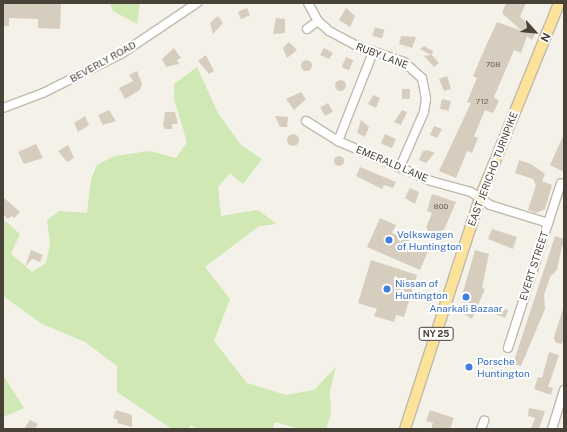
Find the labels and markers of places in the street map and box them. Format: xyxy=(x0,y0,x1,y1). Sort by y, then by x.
place label: Volkswagen of Huntington xyxy=(397,228,462,252)
marker: Volkswagen of Huntington xyxy=(384,235,394,245)
place label: Nissan of Huntington xyxy=(395,277,448,300)
marker: Nissan of Huntington xyxy=(382,284,392,294)
marker: Anarkali Bazaar xyxy=(461,292,471,302)
place label: Anarkali Bazaar xyxy=(429,303,503,315)
place label: Porsche Huntington xyxy=(477,355,530,378)
marker: Porsche Huntington xyxy=(464,362,474,372)

